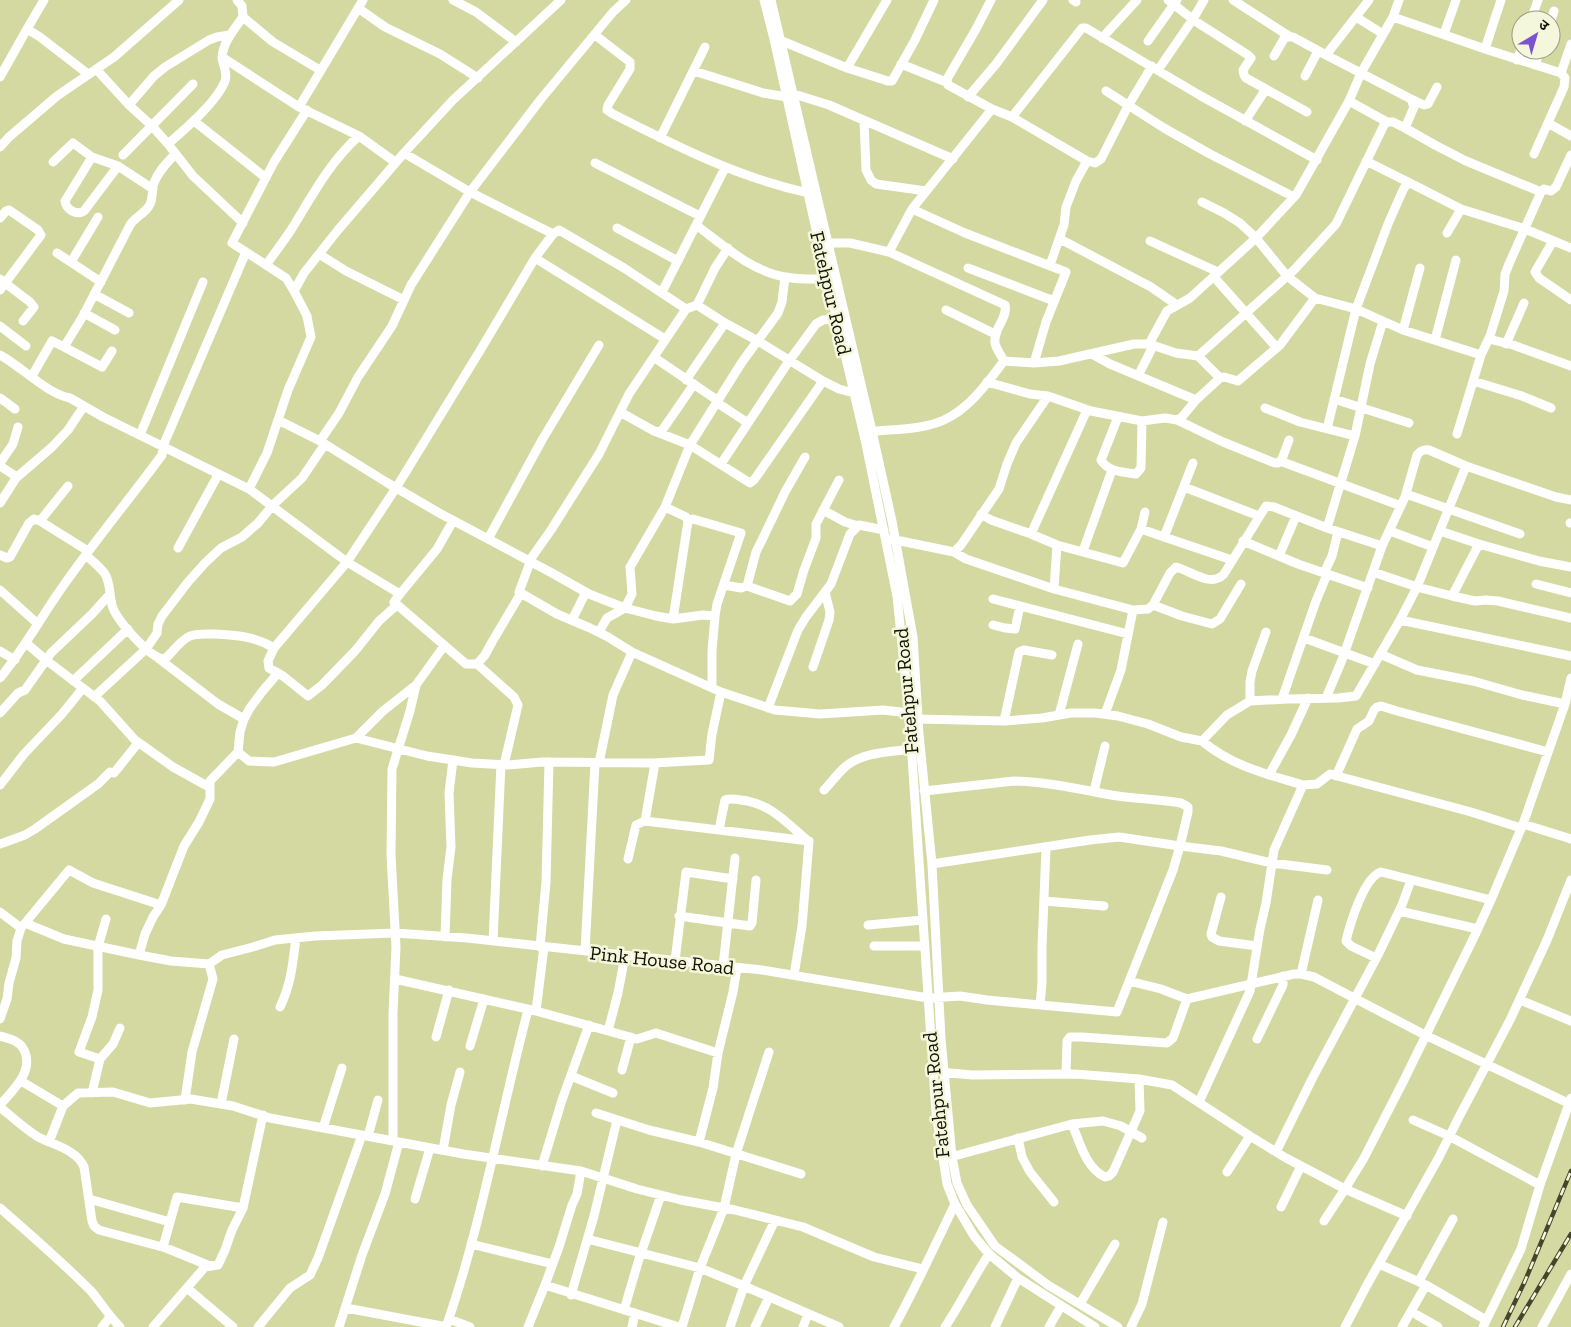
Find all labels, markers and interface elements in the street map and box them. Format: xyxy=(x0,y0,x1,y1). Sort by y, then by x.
north arrow xyxy=(1511,10,1561,60)
text: उ xyxy=(1535,16,1553,35)
street label: Fatehpur Road xyxy=(805,229,857,357)
street label: Fatehpur Road xyxy=(889,627,923,755)
street label: Pink House Road xyxy=(588,940,736,980)
street label: Fatehpur Road xyxy=(917,1031,955,1159)

